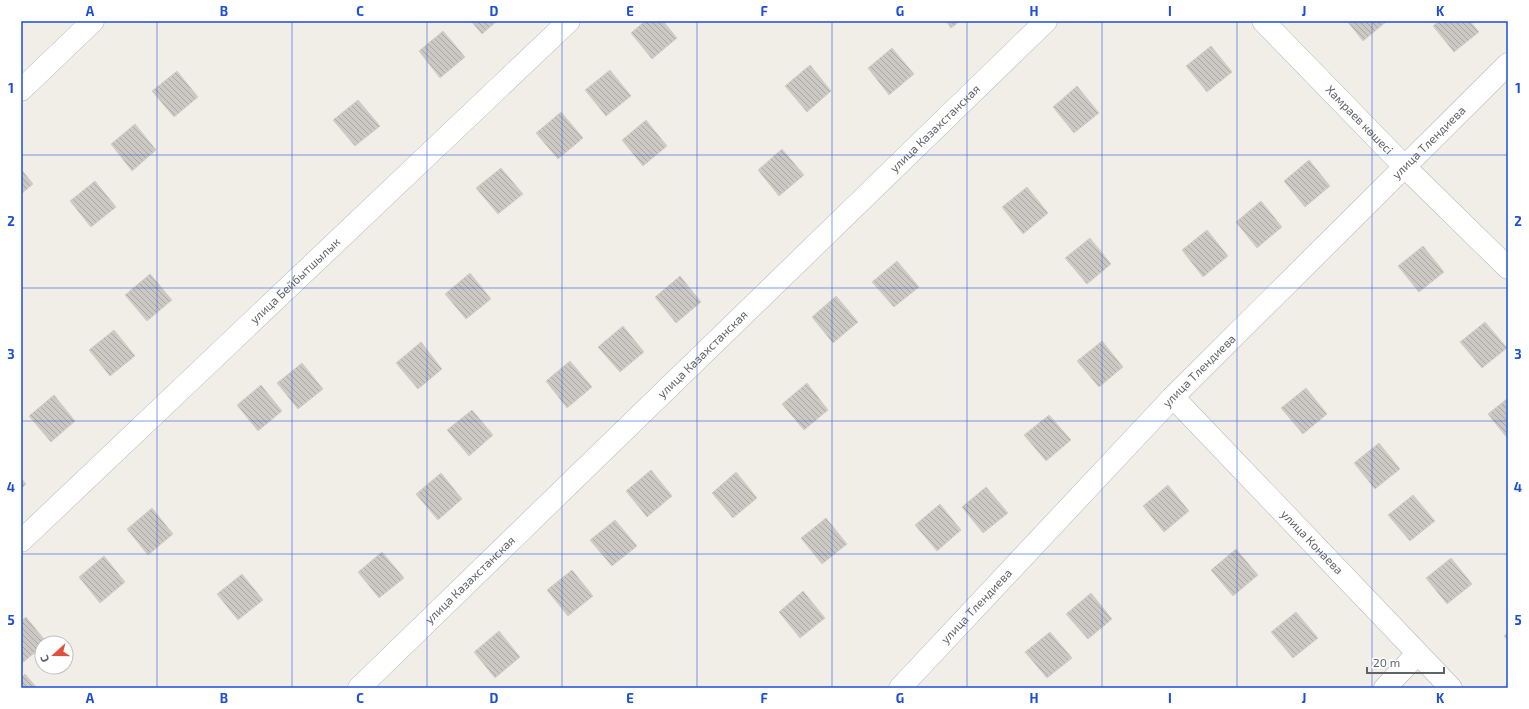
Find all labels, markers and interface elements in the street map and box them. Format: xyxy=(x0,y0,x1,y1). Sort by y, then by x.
text: A xyxy=(86,3,95,19)
text: B xyxy=(220,3,228,19)
text: C xyxy=(356,3,364,19)
text: D xyxy=(490,3,499,19)
text: E xyxy=(626,3,634,19)
text: F xyxy=(760,3,768,19)
text: G xyxy=(896,3,904,19)
text: H xyxy=(1030,3,1039,19)
text: I xyxy=(1168,3,1172,19)
text: J xyxy=(1302,3,1306,19)
text: K xyxy=(1436,3,1445,19)
text: 1 xyxy=(8,80,14,96)
text: 1 xyxy=(1515,80,1521,96)
street label: улица Казахстанская xyxy=(887,81,982,175)
street label: Хамраев көшесі xyxy=(1323,82,1397,157)
street label: улица Тлендиева xyxy=(1389,103,1468,182)
text: 2 xyxy=(7,213,15,229)
text: 2 xyxy=(1514,213,1522,229)
street label: улица Бейбытшылык xyxy=(247,234,343,327)
street label: улица Казахстанская xyxy=(654,307,750,401)
street label: улица Тлендиева xyxy=(1159,331,1238,410)
text: 3 xyxy=(7,346,15,362)
text: 3 xyxy=(1514,346,1522,362)
text: 4 xyxy=(7,479,15,495)
text: 4 xyxy=(1514,479,1522,495)
street label: улица Конаева xyxy=(1278,507,1347,577)
street label: улица Казахстанская xyxy=(422,533,517,627)
street label: улица Тлендиева xyxy=(938,565,1014,647)
text: 5 xyxy=(7,612,15,628)
text: 5 xyxy=(1514,612,1522,628)
north arrow xyxy=(34,635,74,675)
scale bar xyxy=(1367,649,1444,675)
text: С xyxy=(37,653,51,664)
text: 20 m xyxy=(1373,655,1400,669)
text: A xyxy=(86,690,95,706)
text: B xyxy=(220,690,228,706)
text: C xyxy=(356,690,364,706)
text: D xyxy=(490,690,499,706)
text: E xyxy=(626,690,634,706)
text: F xyxy=(760,690,768,706)
text: G xyxy=(896,690,904,706)
text: H xyxy=(1030,690,1039,706)
text: I xyxy=(1168,690,1172,706)
text: J xyxy=(1302,690,1306,706)
text: K xyxy=(1436,690,1445,706)

